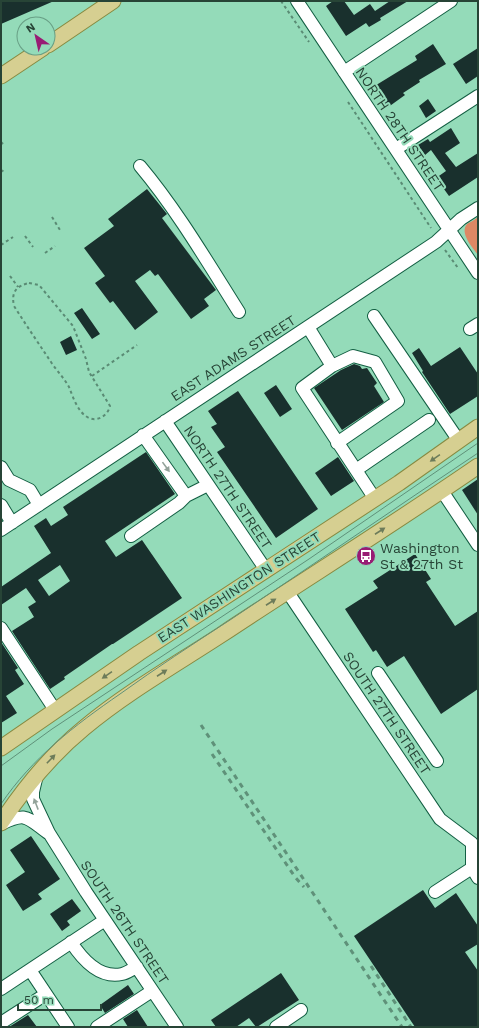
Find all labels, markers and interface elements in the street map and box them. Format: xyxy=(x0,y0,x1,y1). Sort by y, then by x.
north arrow xyxy=(16,16,56,56)
text: N xyxy=(24,20,38,36)
street label: NORTH 28TH STREET xyxy=(352,64,448,195)
street label: EAST ADAMS STREET xyxy=(168,311,299,404)
street label: NORTH 27TH STREET xyxy=(181,422,276,552)
one-way arrow xyxy=(429,454,440,462)
one-way arrow xyxy=(162,462,170,473)
one-way arrow xyxy=(375,527,385,535)
street label: EAST WASHINGTON STREET xyxy=(154,528,324,646)
place label: Washington St & 27th St xyxy=(380,540,463,572)
bus stop icon: Washington St & 27th St xyxy=(355,545,377,567)
one-way arrow xyxy=(266,598,276,606)
street label: SOUTH 27TH STREET xyxy=(340,649,434,778)
one-way arrow xyxy=(157,670,168,677)
one-way arrow xyxy=(102,671,112,679)
one-way arrow xyxy=(46,755,55,764)
one-way arrow xyxy=(32,798,38,810)
street label: SOUTH 26TH STREET xyxy=(78,857,173,987)
scale bar xyxy=(18,986,101,1012)
text: 50 m xyxy=(24,993,54,1007)

